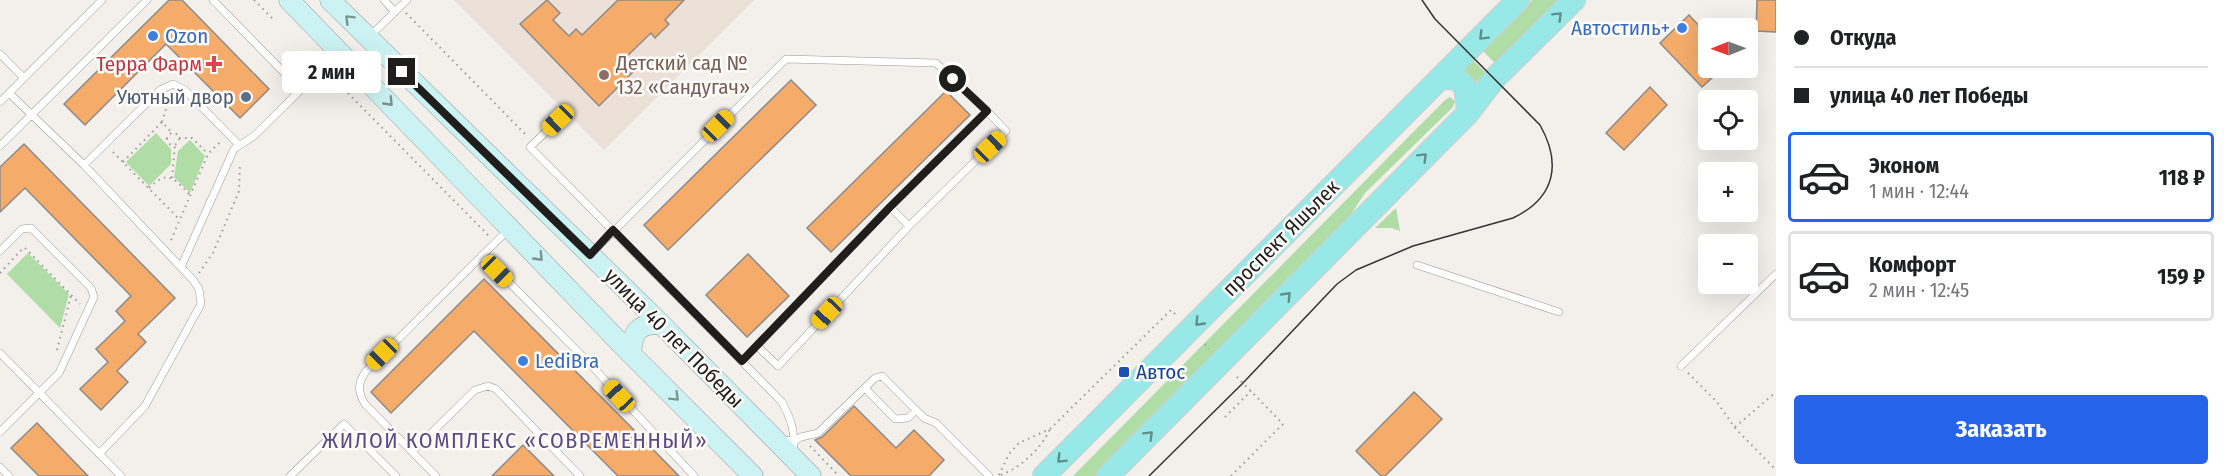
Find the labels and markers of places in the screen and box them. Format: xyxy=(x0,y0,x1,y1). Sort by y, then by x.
place label: Автостиль+ xyxy=(1571,15,1670,41)
marker: Автостиль+ xyxy=(1675,21,1689,35)
place label: Ozon xyxy=(165,23,208,49)
marker: Ozon xyxy=(146,29,160,43)
place label: Детский сад № 132 «Сандугач» xyxy=(615,50,750,100)
place label: Терра Фарм xyxy=(96,51,202,77)
marker: Терра Фарм xyxy=(207,57,221,71)
marker: Детский сад № 132 «Сандугач» xyxy=(597,68,611,82)
place label: Уютный двор xyxy=(116,84,234,110)
marker: Уютный двор xyxy=(239,90,253,104)
place label: LediBra xyxy=(535,348,599,374)
marker: LediBra xyxy=(516,354,530,368)
place label: Автос xyxy=(1136,359,1185,385)
marker: Автос xyxy=(1117,365,1131,379)

